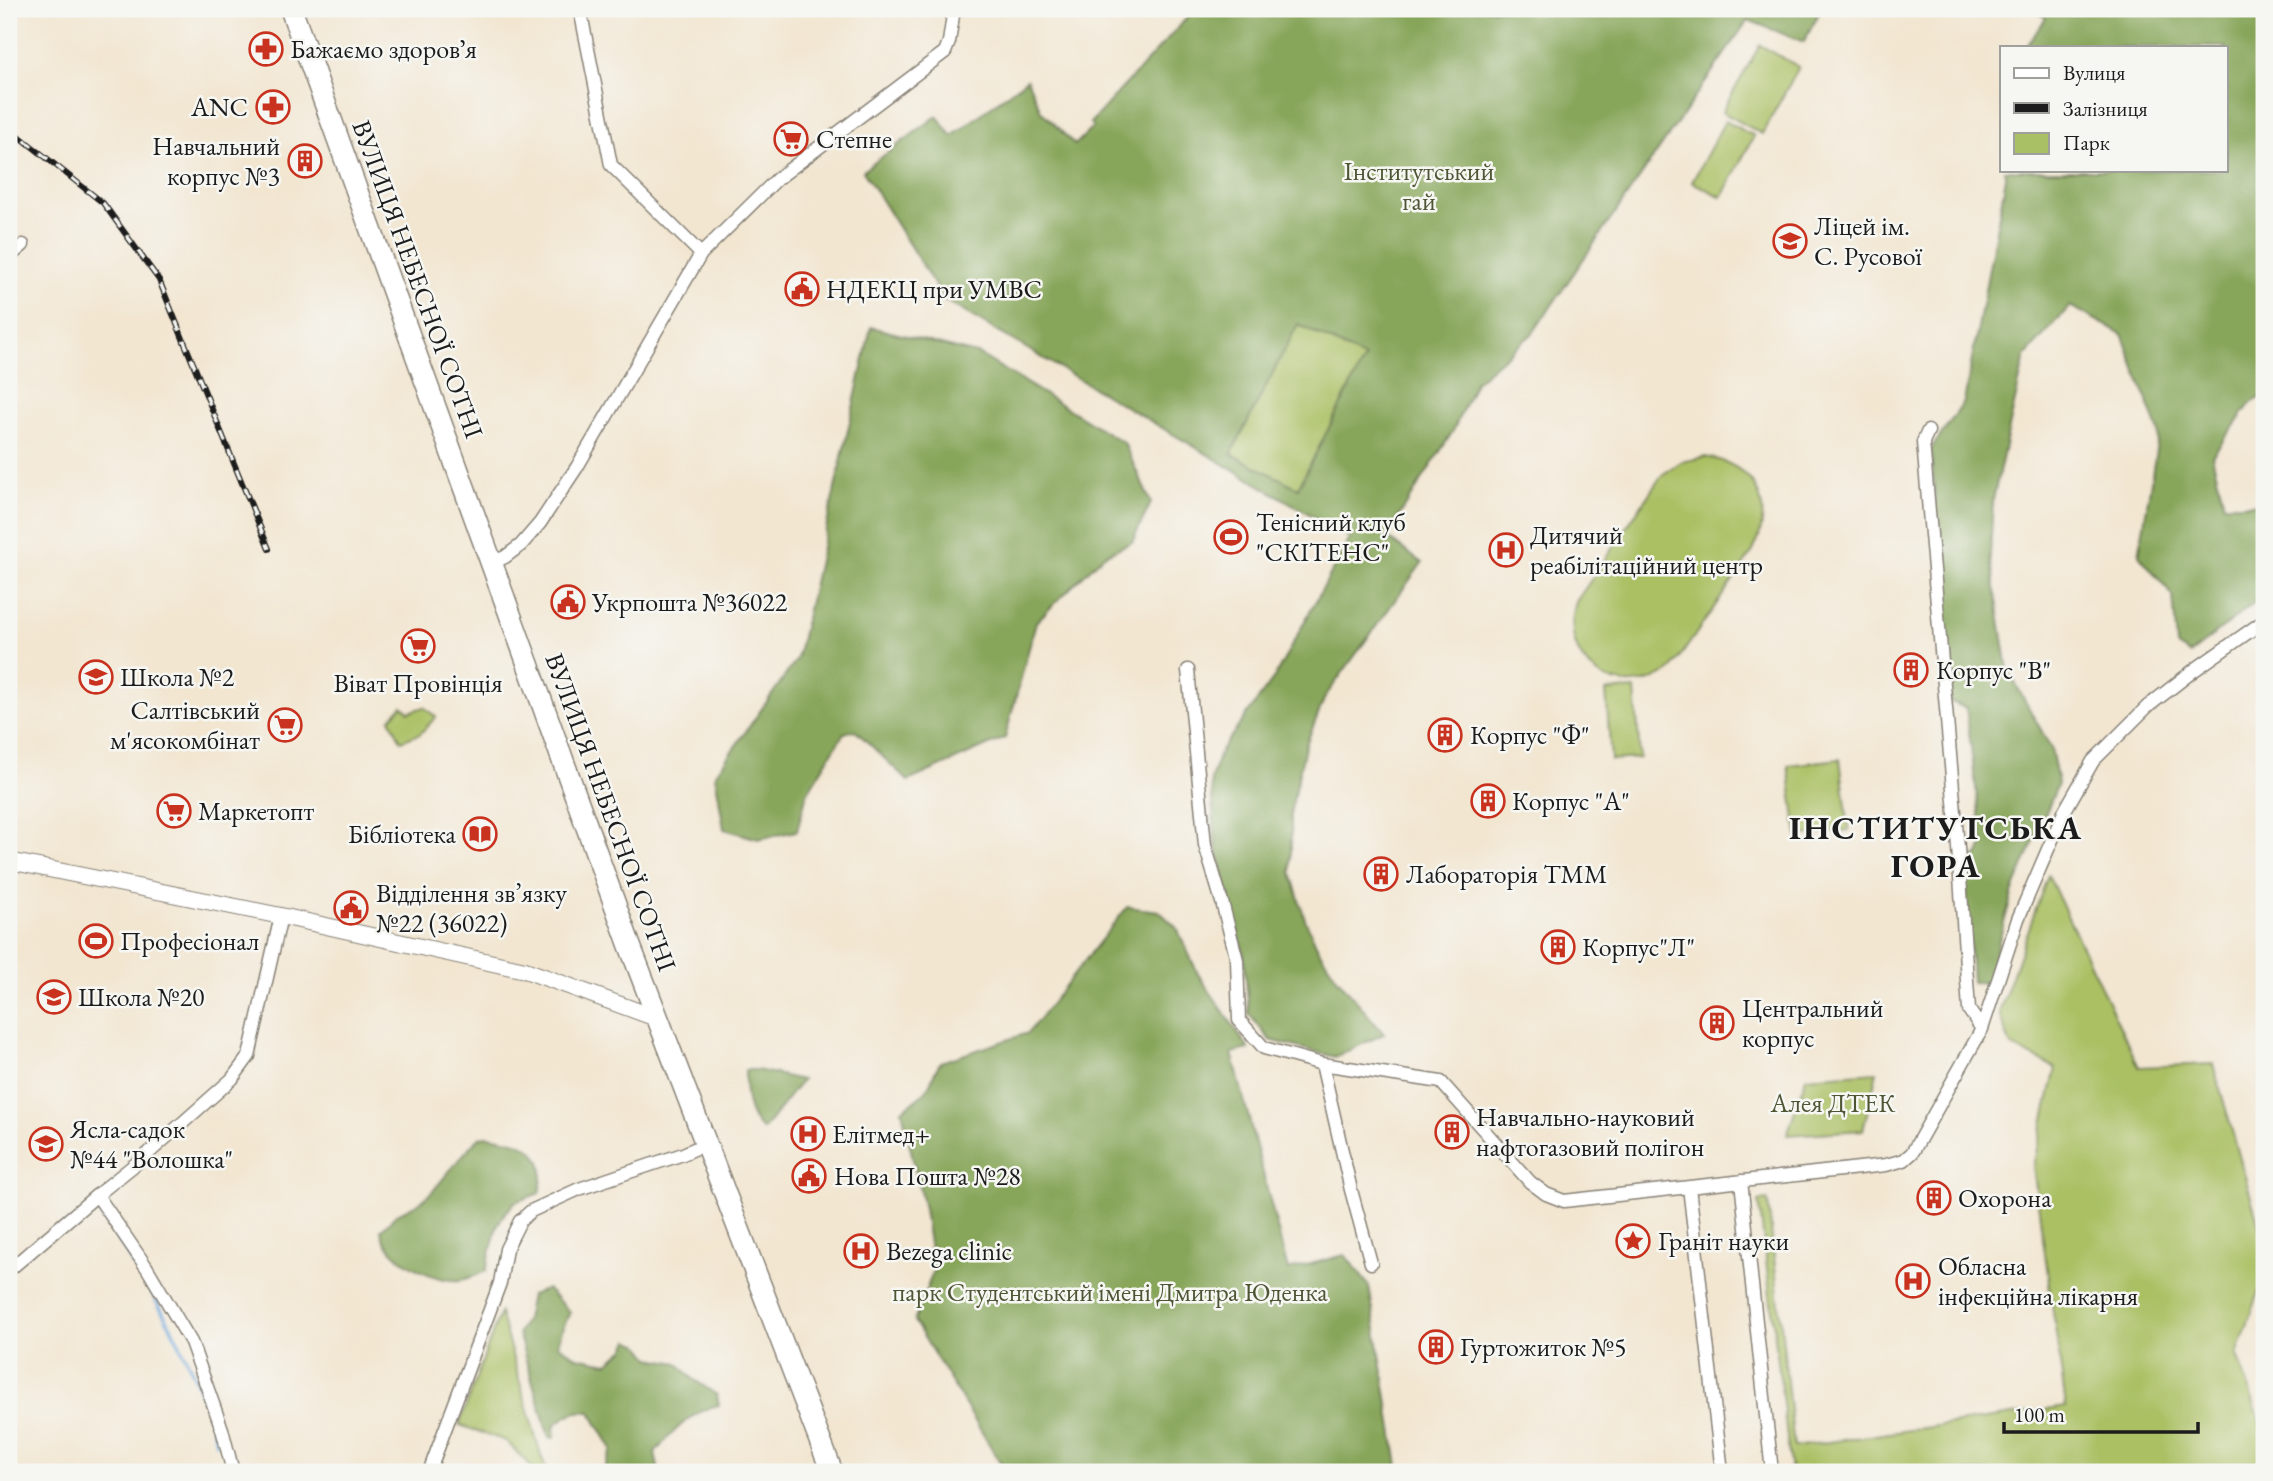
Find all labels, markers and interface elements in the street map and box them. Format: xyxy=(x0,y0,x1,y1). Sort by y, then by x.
pharmacy icon: Бажаємо здоровʼя xyxy=(247,30,285,68)
place label: Бажаємо здоровʼя xyxy=(290,32,477,66)
legend xyxy=(2000,46,2228,172)
text: Вулиця xyxy=(2063,59,2125,86)
pharmacy icon: ANC xyxy=(254,88,292,126)
place label: ANC xyxy=(190,90,248,124)
text: Залізниця xyxy=(2063,95,2148,122)
street label: ВУЛИЦЯ НЕБЕСНОЇ СОТНІ xyxy=(345,115,491,443)
supermarket icon: Степне xyxy=(772,120,810,158)
place label: Степне xyxy=(816,122,892,156)
place label: Навчальний корпус №3 xyxy=(152,129,280,193)
text: Парк xyxy=(2063,129,2110,156)
building icon: Навчальний корпус №3 xyxy=(286,142,324,180)
park label: Інститутський гай xyxy=(1344,154,1494,218)
place label: Ліцей ім. С. Русової xyxy=(1814,209,1923,273)
school or university icon: Ліцей ім. С. Русової xyxy=(1771,222,1809,260)
public building icon: НДЕКЦ при УМВС xyxy=(783,270,821,308)
place label: НДЕКЦ при УМВС xyxy=(826,272,1042,306)
place label: Тенісний клуб "СКІТЕНС" xyxy=(1256,505,1406,569)
sports icon: Тенісний клуб "СКІТЕНС" xyxy=(1212,518,1250,556)
place label: Дитячий реабілітаційний центр xyxy=(1530,518,1763,582)
hospital icon: Дитячий реабілітаційний центр xyxy=(1487,531,1525,569)
public building icon: Укрпошта №36022 xyxy=(549,583,587,621)
place label: Укрпошта №36022 xyxy=(591,585,788,619)
supermarket icon: Віват Провінція xyxy=(399,627,437,665)
street label: ВУЛИЦЯ НЕБЕСНОЇ СОТНІ xyxy=(538,648,684,976)
building icon: Корпус "В" xyxy=(1892,651,1930,689)
place label: Корпус "В" xyxy=(1936,653,2051,687)
school or university icon: Школа №2 xyxy=(77,658,115,696)
place label: Школа №2 xyxy=(120,660,235,694)
place label: Віват Провінція xyxy=(333,666,503,700)
place label: Салтівський м'ясокомбінат xyxy=(110,693,260,757)
supermarket icon: Салтівський м'ясокомбінат xyxy=(266,706,304,744)
building icon: Корпус "Ф" xyxy=(1426,716,1464,754)
place label: Корпус "Ф" xyxy=(1470,718,1590,752)
building icon: Корпус "А" xyxy=(1469,782,1507,820)
place label: Корпус "А" xyxy=(1512,784,1630,818)
supermarket icon: Маркетопт xyxy=(155,792,193,830)
place label: Маркетопт xyxy=(198,794,314,828)
district label: ІНСТИТУТСЬКА ГОРА xyxy=(1789,806,2083,887)
library icon: Бібліотека xyxy=(461,815,499,853)
place label: Бібліотека xyxy=(348,817,457,851)
building icon: Лабораторія ТММ xyxy=(1362,855,1400,893)
place label: Лабораторія ТММ xyxy=(1406,857,1607,891)
place label: Відділення зв’язку №22 (36022) xyxy=(376,876,567,940)
public building icon: Відділення зв’язку №22 (36022) xyxy=(332,889,370,927)
sports icon: Професіонал xyxy=(77,922,115,960)
place label: Професіонал xyxy=(120,924,259,958)
building icon: Корпус"Л" xyxy=(1539,928,1577,966)
place label: Корпус"Л" xyxy=(1582,930,1695,964)
school or university icon: Школа №20 xyxy=(35,978,73,1016)
place label: Школа №20 xyxy=(78,980,205,1014)
place label: Центральний корпус xyxy=(1742,991,1884,1055)
building icon: Центральний корпус xyxy=(1698,1004,1736,1042)
park label: Алея ДТЕК xyxy=(1769,1086,1896,1120)
place label: Навчально-науковий нафтогазовий полігон xyxy=(1476,1100,1704,1164)
place label: Ясла-садок №44 "Волошка" xyxy=(69,1112,233,1176)
building icon: Навчально-науковий нафтогазовий полігон xyxy=(1433,1113,1471,1151)
hospital icon: Елітмед+ xyxy=(789,1115,827,1153)
place label: Елітмед+ xyxy=(832,1117,930,1151)
school or university icon: Ясла-садок №44 "Волошка" xyxy=(27,1125,65,1163)
public building icon: Нова Пошта №28 xyxy=(790,1157,828,1195)
place label: Нова Пошта №28 xyxy=(834,1159,1021,1193)
building icon: Охорона xyxy=(1915,1179,1953,1217)
place label: Охорона xyxy=(1958,1181,2052,1215)
place icon: Граніт науки xyxy=(1614,1222,1652,1260)
place label: Граніт науки xyxy=(1658,1224,1789,1258)
hospital icon: Bezega clinic xyxy=(842,1232,880,1270)
place label: Bezega clinic xyxy=(886,1234,1012,1268)
place label: Обласна інфекційна лікарня xyxy=(1938,1249,2138,1313)
hospital icon: Обласна інфекційна лікарня xyxy=(1894,1262,1932,1300)
park label: парк Студентський імені Дмитра Юденка xyxy=(892,1275,1328,1309)
building icon: Гуртожиток №5 xyxy=(1417,1328,1455,1366)
place label: Гуртожиток №5 xyxy=(1460,1330,1626,1364)
scale bar xyxy=(2004,1390,2198,1434)
text: 100 m xyxy=(2014,1401,2065,1428)

